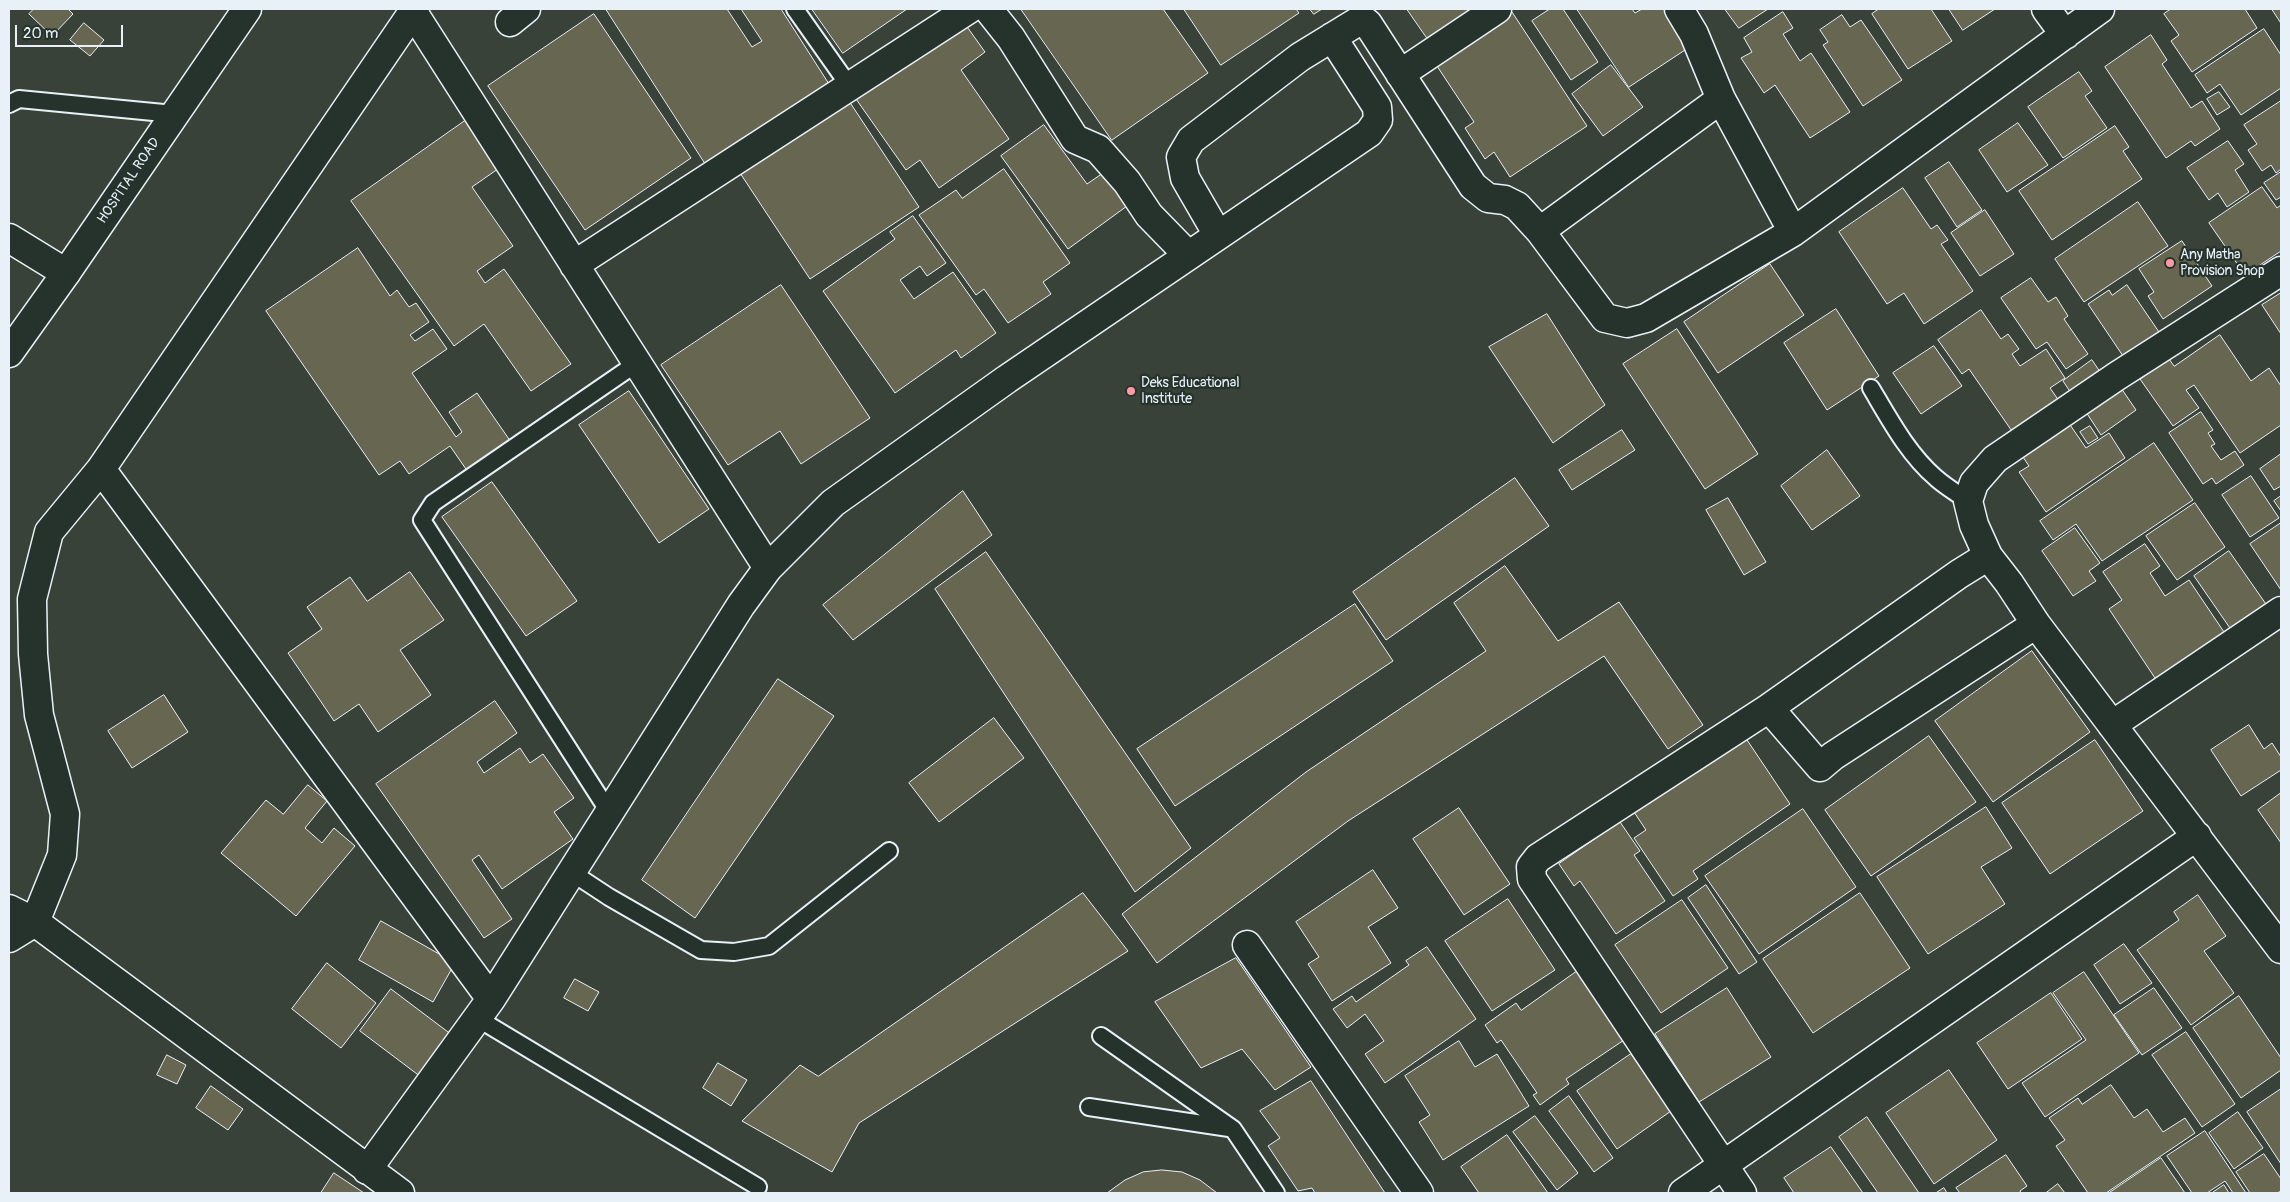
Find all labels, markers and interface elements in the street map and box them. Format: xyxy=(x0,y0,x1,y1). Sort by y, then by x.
scale bar xyxy=(18,15,125,47)
text: 20 m xyxy=(23,24,58,43)
street label: HOSPITAL ROAD xyxy=(94,135,164,227)
place label: Any Matha Provision Shop xyxy=(2180,247,2265,280)
marker: Any Matha Provision Shop xyxy=(2164,257,2176,269)
place label: Deks Educational Institute xyxy=(1141,375,1239,408)
marker: Deks Educational Institute xyxy=(1125,385,1137,397)

